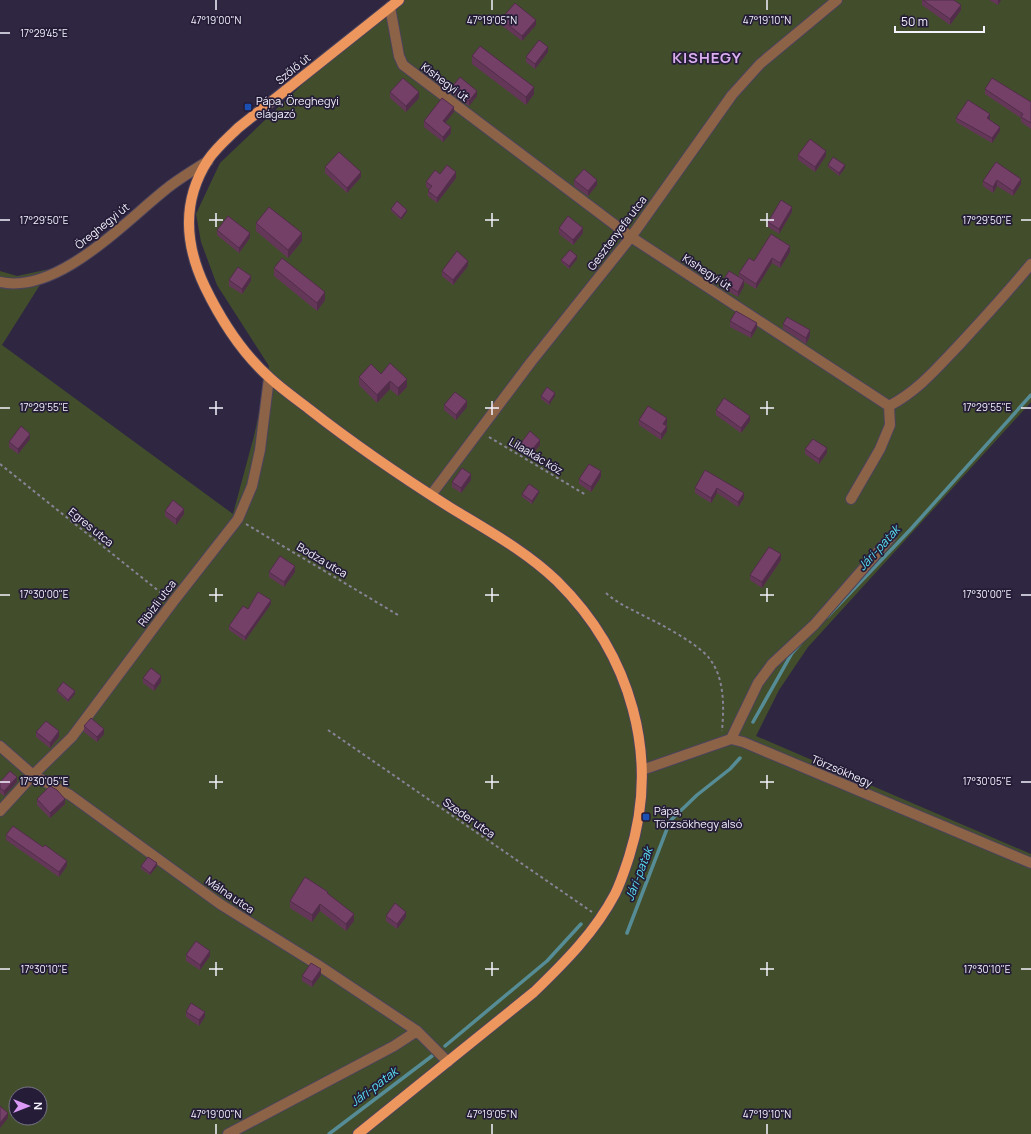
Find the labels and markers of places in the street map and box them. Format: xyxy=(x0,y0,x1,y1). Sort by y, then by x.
place label: Pápa, Öreghegyi elágazó xyxy=(256,93,339,121)
marker: Pápa, Öreghegyi elágazó xyxy=(243,102,253,112)
place label: Pápa, Törzsökhegy alsó xyxy=(654,803,743,831)
marker: Pápa, Törzsökhegy alsó xyxy=(641,812,651,822)

